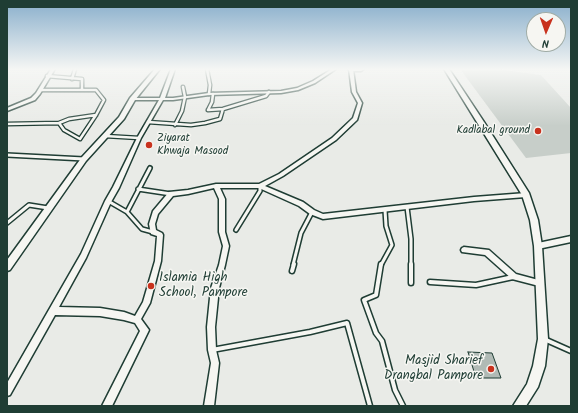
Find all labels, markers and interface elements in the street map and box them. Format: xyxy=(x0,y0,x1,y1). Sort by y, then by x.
north arrow xyxy=(526,12,566,52)
text: N xyxy=(542,34,549,52)
place label: Kadlabal ground xyxy=(456,124,530,138)
marker: Kadlabal ground xyxy=(533,126,543,136)
place label: Ziyarat Khwaja Masood xyxy=(157,132,228,158)
marker: Ziyarat Khwaja Masood xyxy=(144,140,154,150)
place label: Islamia High School, Pampore xyxy=(159,271,248,302)
marker: Islamia High School, Pampore xyxy=(146,281,156,291)
place label: Masjid Sharief Drangbal Pampore xyxy=(384,354,483,385)
marker: Masjid Sharief Drangbal Pampore xyxy=(486,364,496,374)

